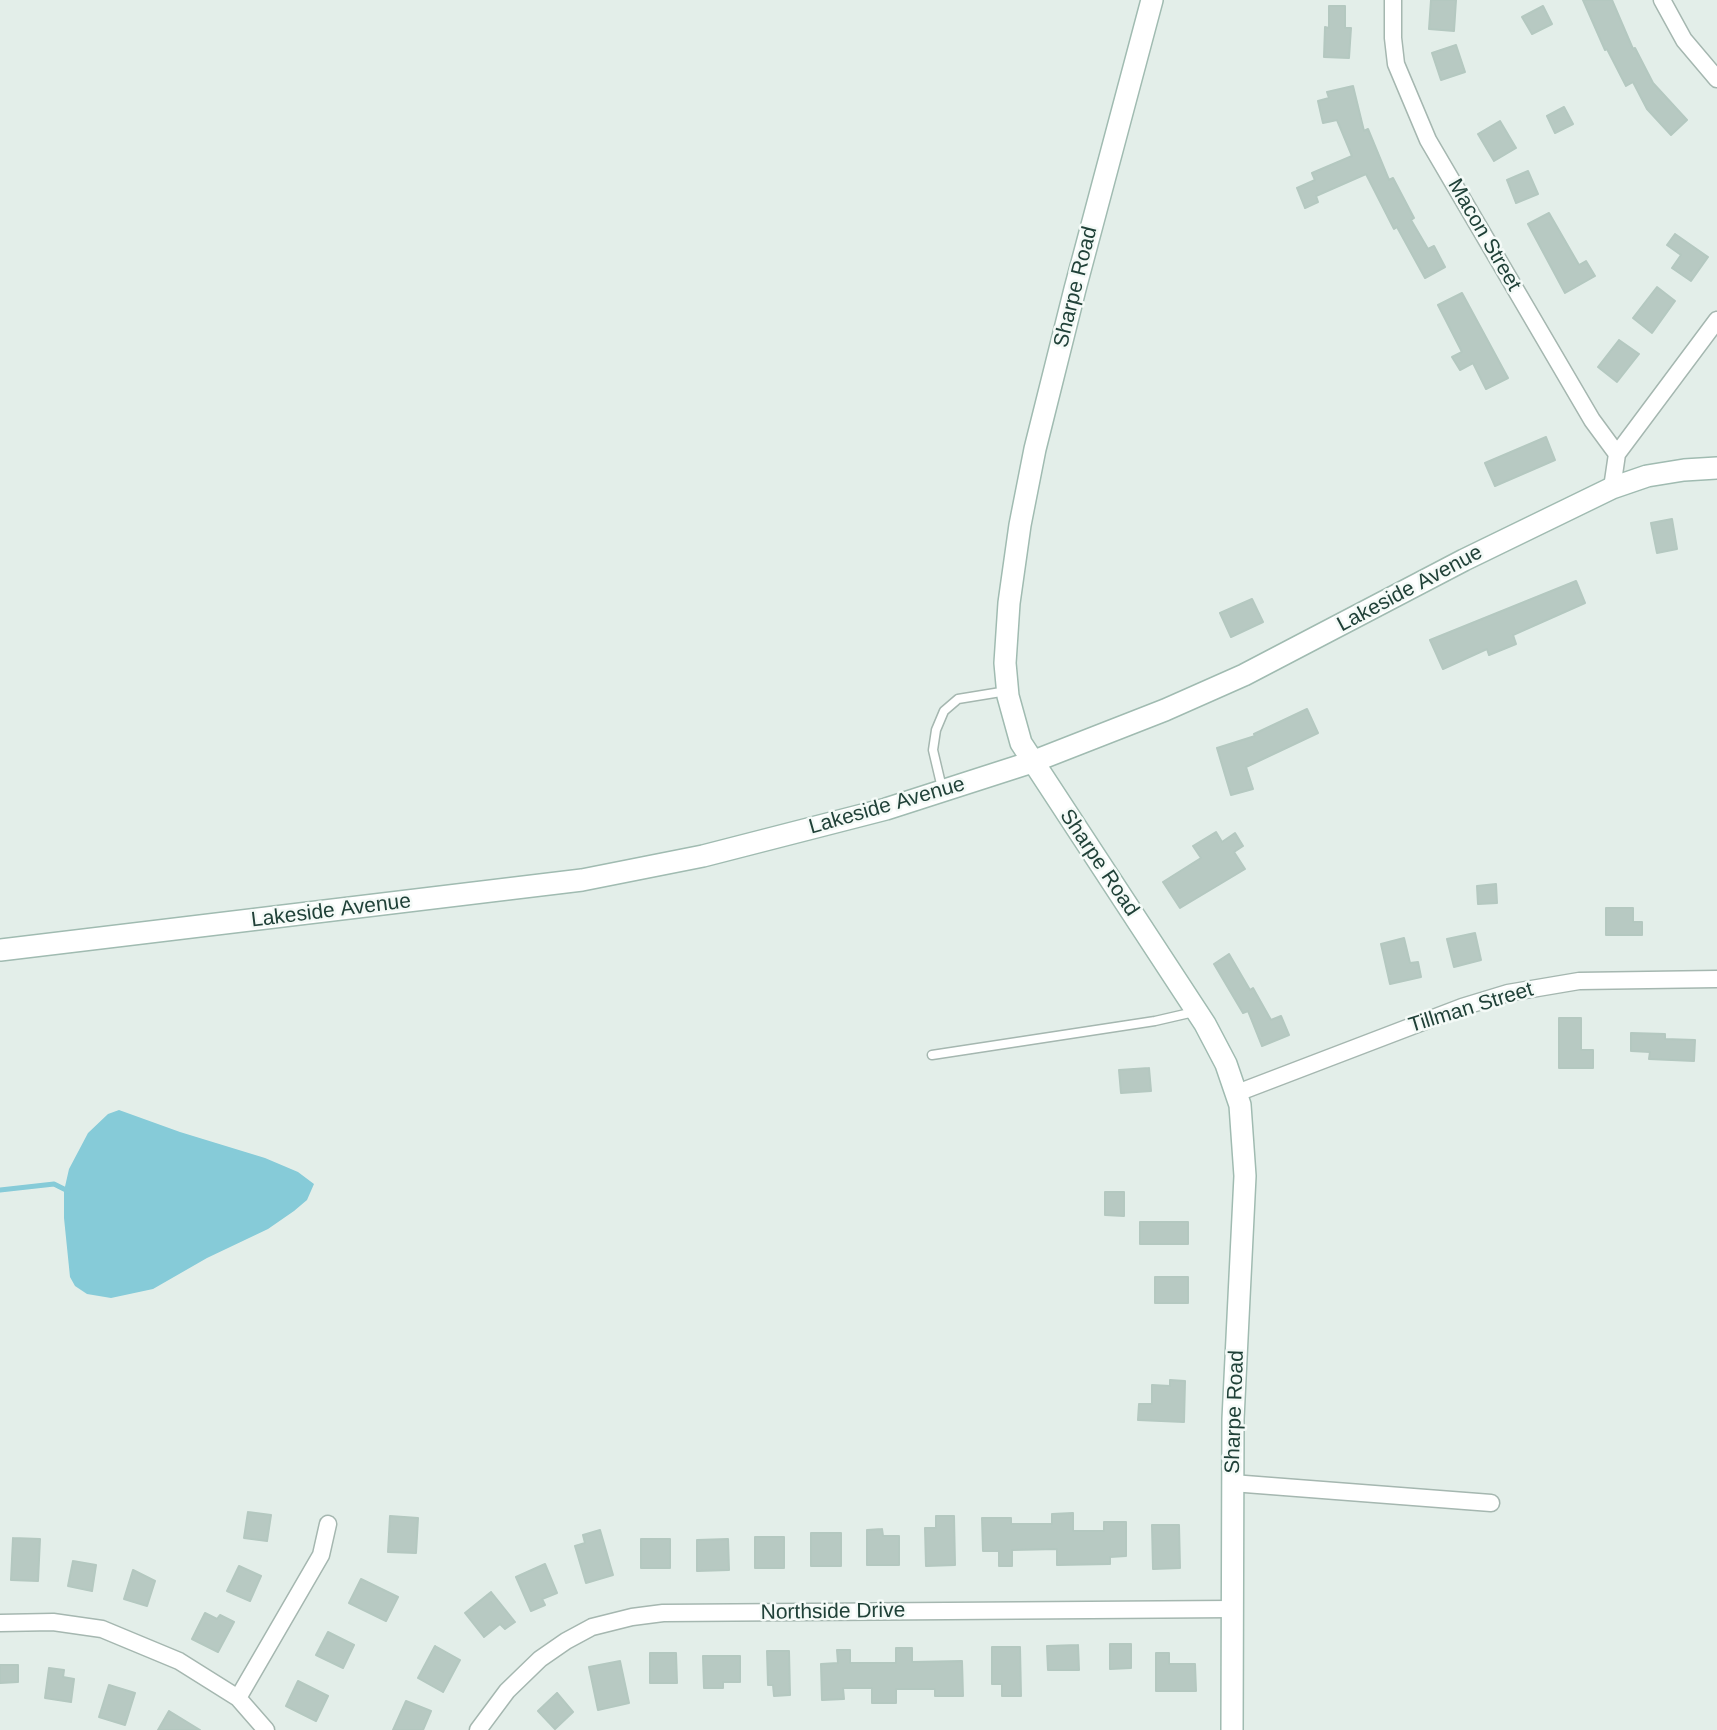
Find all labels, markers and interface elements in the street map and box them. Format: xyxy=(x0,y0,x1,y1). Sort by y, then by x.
street label: Macon Street xyxy=(1442,175,1526,295)
street label: Sharpe Road xyxy=(1049,224,1103,350)
street label: Lakeside Avenue xyxy=(1333,540,1487,638)
street label: Lakeside Avenue xyxy=(806,772,968,840)
street label: Sharpe Road xyxy=(1054,805,1144,921)
street label: Lakeside Avenue xyxy=(250,889,412,933)
street label: Tillman Street xyxy=(1406,977,1536,1039)
street label: Sharpe Road xyxy=(1220,1350,1250,1474)
street label: Northside Drive xyxy=(760,1598,906,1626)

